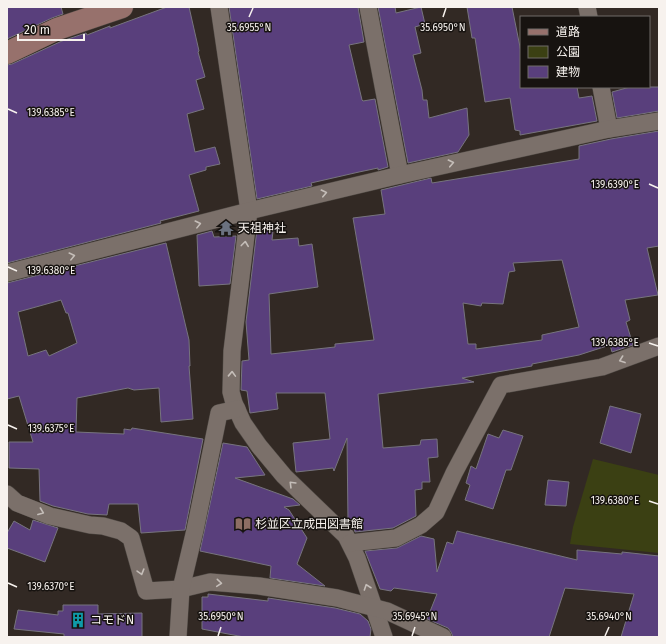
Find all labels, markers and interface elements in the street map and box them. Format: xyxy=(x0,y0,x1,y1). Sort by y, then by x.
scale bar xyxy=(18,16,84,42)
legend xyxy=(520,16,650,88)
text: 35.6955°N xyxy=(227,22,271,34)
text: 35.6950°N xyxy=(420,22,466,34)
text: 20 m xyxy=(24,23,50,37)
text: 道路 xyxy=(556,25,580,39)
text: 公園 xyxy=(556,45,580,59)
text: 建物 xyxy=(556,65,580,79)
text: 139.6385°E xyxy=(27,107,75,119)
one-way arrow xyxy=(448,160,454,168)
text: 139.6390°E xyxy=(591,179,639,191)
one-way arrow xyxy=(320,189,327,198)
temple icon: 天祖神社 xyxy=(217,219,235,237)
one-way arrow xyxy=(194,220,201,229)
place label: 天祖神社 xyxy=(238,221,286,235)
one-way arrow xyxy=(240,241,249,247)
one-way arrow xyxy=(68,252,75,261)
text: 139.6380°E xyxy=(27,265,75,277)
text: 139.6385°E xyxy=(591,337,639,349)
one-way arrow xyxy=(619,355,626,363)
one-way arrow xyxy=(227,371,236,377)
text: 139.6375°E xyxy=(28,423,74,435)
one-way arrow xyxy=(289,481,297,489)
text: 139.6380°E xyxy=(591,495,639,507)
one-way arrow xyxy=(37,508,44,516)
library icon: 杉並区立成田図書館 xyxy=(234,515,252,533)
place label: 杉並区立成田図書館 xyxy=(255,517,363,531)
one-way arrow xyxy=(136,568,145,575)
one-way arrow xyxy=(216,578,222,587)
text: 139.6370°E xyxy=(27,581,75,593)
one-way arrow xyxy=(363,583,371,590)
building icon: コモドN xyxy=(69,611,87,629)
text: 35.6950°N xyxy=(198,611,244,623)
text: 35.6945°N xyxy=(393,611,437,623)
text: 35.6940°N xyxy=(586,611,632,623)
place label: コモドN xyxy=(90,613,134,627)

